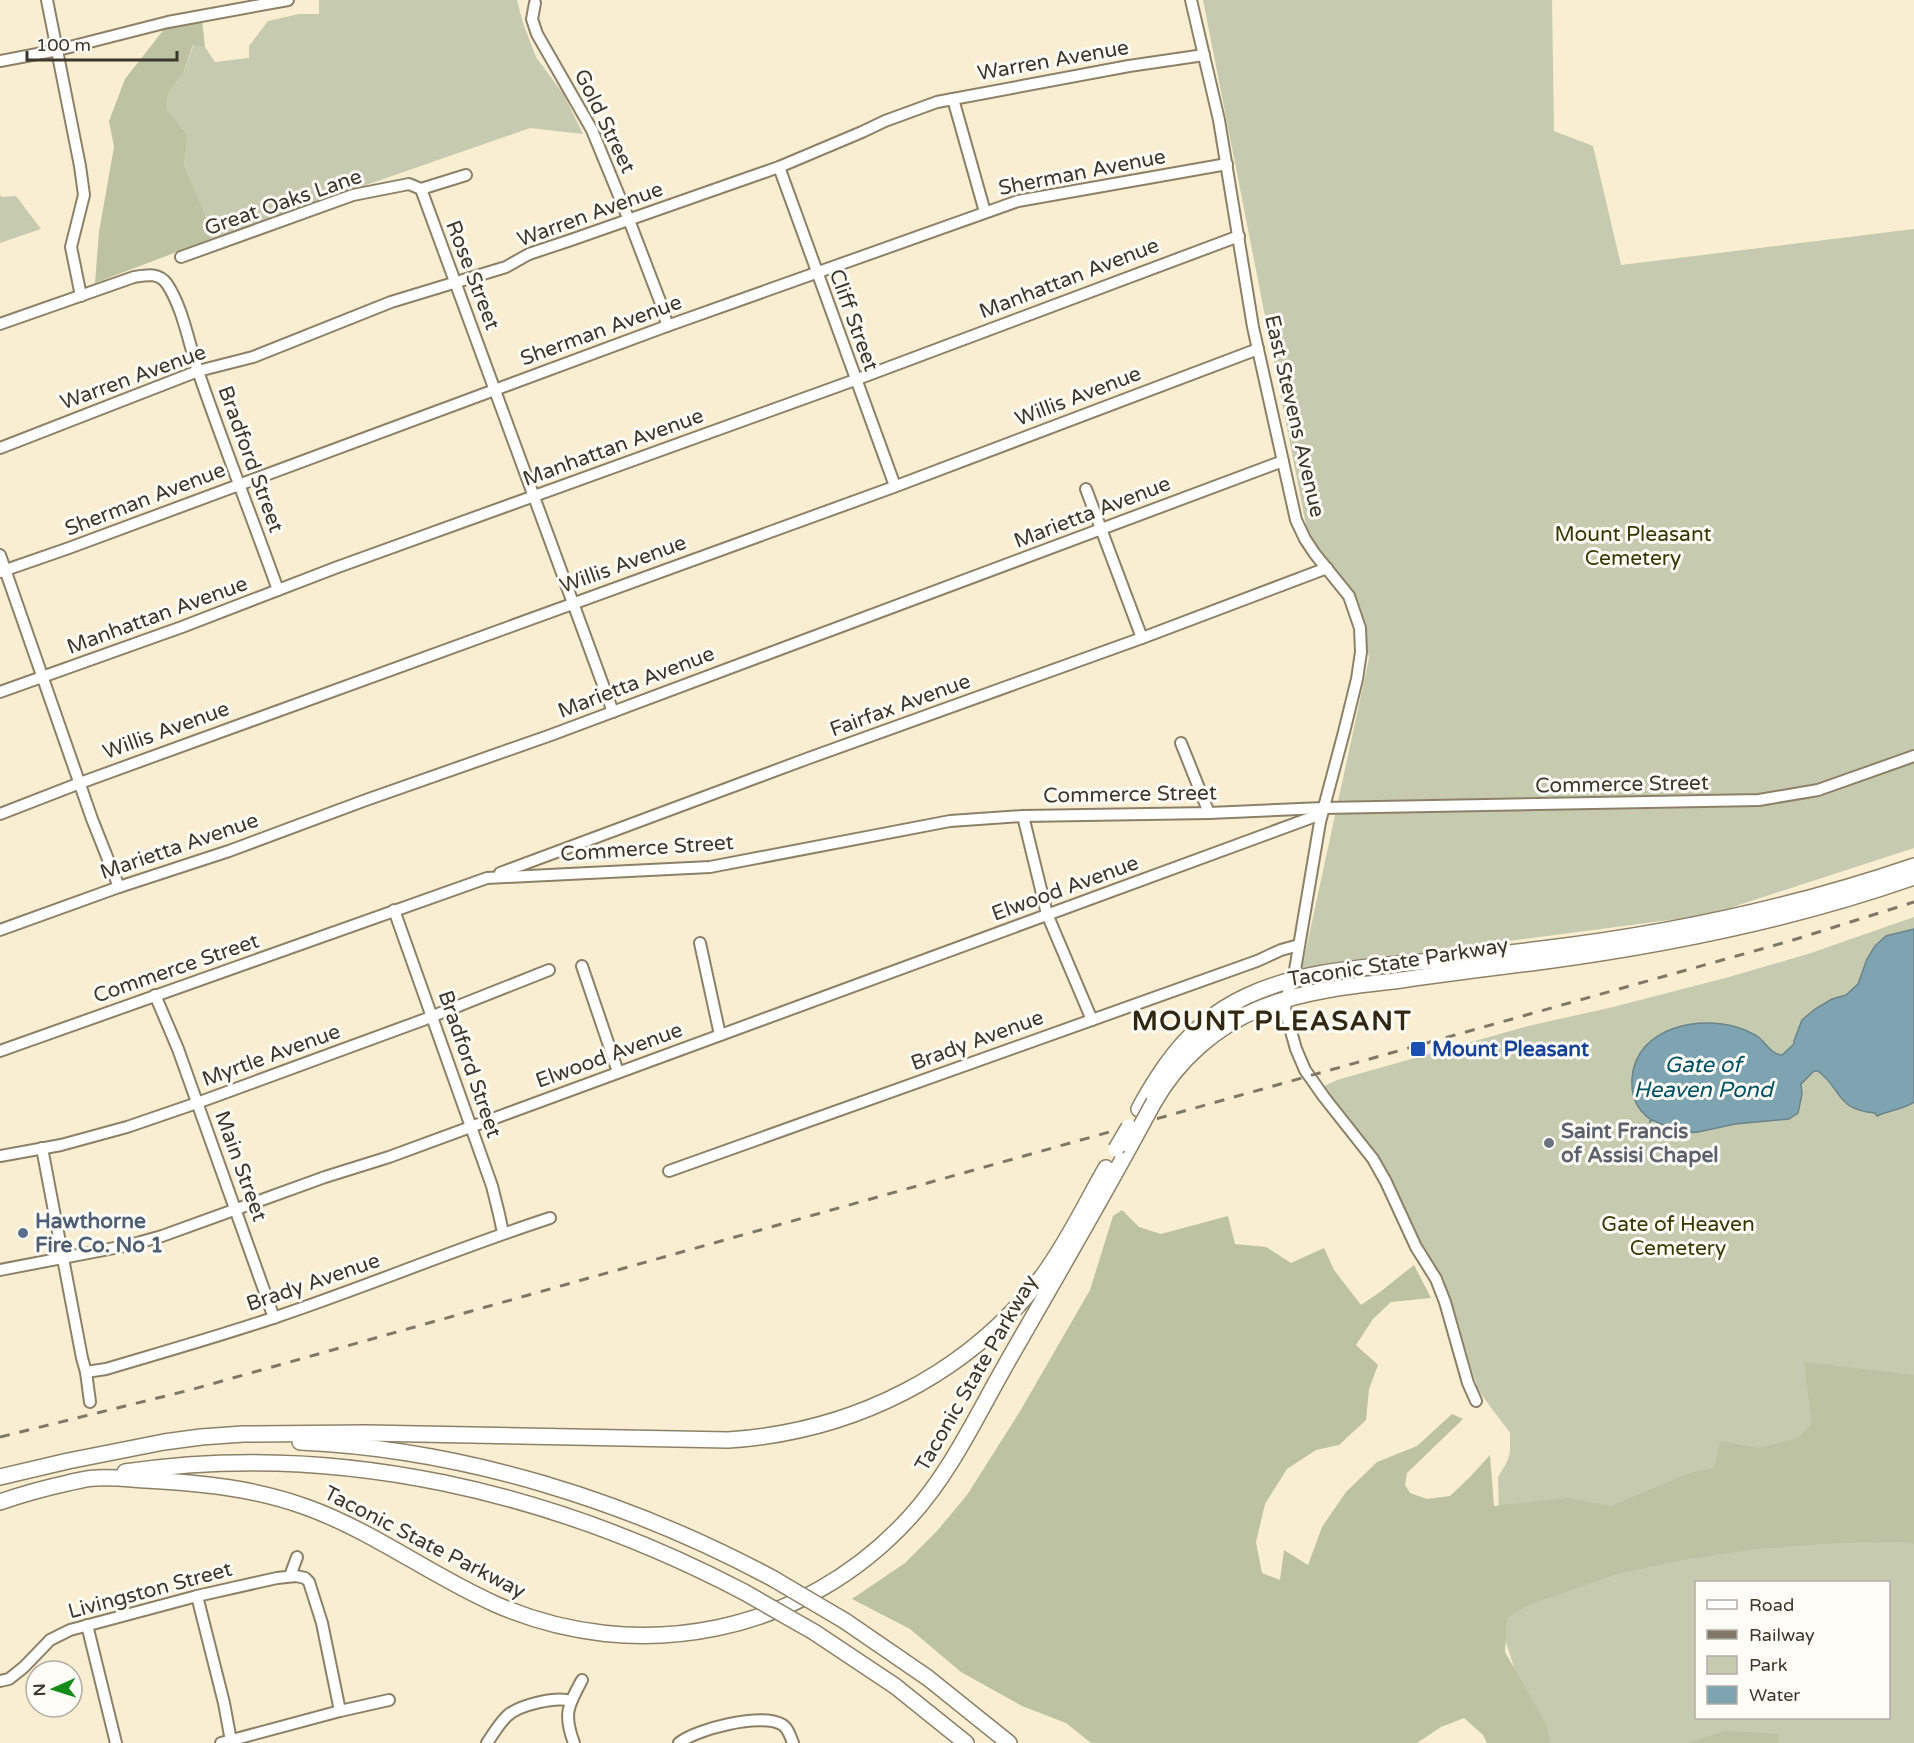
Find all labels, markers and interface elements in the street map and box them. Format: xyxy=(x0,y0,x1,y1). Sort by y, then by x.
scale bar xyxy=(27,24,177,62)
text: 100 m xyxy=(36,34,91,56)
street label: Warren Avenue xyxy=(975,35,1131,86)
street label: Gold Street xyxy=(569,65,640,177)
street label: Sherman Avenue xyxy=(996,144,1168,201)
street label: Great Oaks Lane xyxy=(201,164,365,241)
street label: Warren Avenue xyxy=(514,176,667,252)
street label: Rose Street xyxy=(440,217,505,333)
street label: Manhattan Avenue xyxy=(976,233,1163,324)
street label: Cliff Street xyxy=(824,266,884,375)
street label: Sherman Avenue xyxy=(517,290,685,371)
street label: East Stevens Avenue xyxy=(1259,312,1330,520)
street label: Warren Avenue xyxy=(57,339,210,415)
street label: Willis Avenue xyxy=(1012,361,1145,432)
street label: Bradford Street xyxy=(212,382,289,536)
street label: Manhattan Avenue xyxy=(519,403,707,492)
street label: Sherman Avenue xyxy=(61,457,229,542)
street label: Marietta Avenue xyxy=(1010,471,1174,554)
park label: Mount Pleasant Cemetery xyxy=(1555,522,1711,571)
street label: Willis Avenue xyxy=(557,530,690,599)
street label: Manhattan Avenue xyxy=(63,571,251,660)
street label: Marietta Avenue xyxy=(554,641,718,724)
street label: Fairfax Avenue xyxy=(826,668,974,742)
street label: Willis Avenue xyxy=(100,696,233,765)
street label: Commerce Street xyxy=(1535,770,1709,799)
street label: Commerce Street xyxy=(1043,780,1217,809)
street label: Marietta Avenue xyxy=(97,808,262,885)
street label: Commerce Street xyxy=(560,830,735,867)
street label: Elwood Avenue xyxy=(988,850,1142,927)
street label: Commerce Street xyxy=(90,928,262,1009)
street label: Taconic State Parkway xyxy=(1286,933,1510,992)
street label: Bradford Street xyxy=(433,987,506,1141)
street label: Brady Avenue xyxy=(907,1005,1047,1076)
district label: MOUNT PLEASANT xyxy=(1132,1005,1412,1038)
street label: Elwood Avenue xyxy=(532,1017,686,1094)
street label: Myrtle Avenue xyxy=(199,1019,344,1092)
place label: Mount Pleasant xyxy=(1432,1037,1589,1062)
marker: Mount Pleasant xyxy=(1409,1040,1427,1058)
water label: Gate of Heaven Pond xyxy=(1633,1052,1776,1103)
street label: Main Street xyxy=(209,1108,272,1225)
place label: Saint Francis of Assisi Chapel xyxy=(1561,1119,1719,1168)
marker: Saint Francis of Assisi Chapel xyxy=(1542,1136,1556,1150)
place label: Hawthorne Fire Co. No 1 xyxy=(35,1209,164,1258)
park label: Gate of Heaven Cemetery xyxy=(1601,1212,1755,1261)
marker: Hawthorne Fire Co. No 1 xyxy=(16,1226,30,1240)
street label: Brady Avenue xyxy=(243,1248,383,1317)
street label: Taconic State Parkway xyxy=(910,1270,1043,1476)
street label: Taconic State Parkway xyxy=(320,1481,530,1604)
street label: Livingston Street xyxy=(65,1557,235,1624)
legend xyxy=(1695,1581,1890,1719)
text: Road xyxy=(1749,1594,1794,1616)
text: Railway xyxy=(1749,1624,1815,1646)
text: Park xyxy=(1749,1654,1788,1676)
north arrow xyxy=(24,1659,84,1719)
text: N xyxy=(30,1683,50,1697)
text: Water xyxy=(1749,1684,1800,1706)

